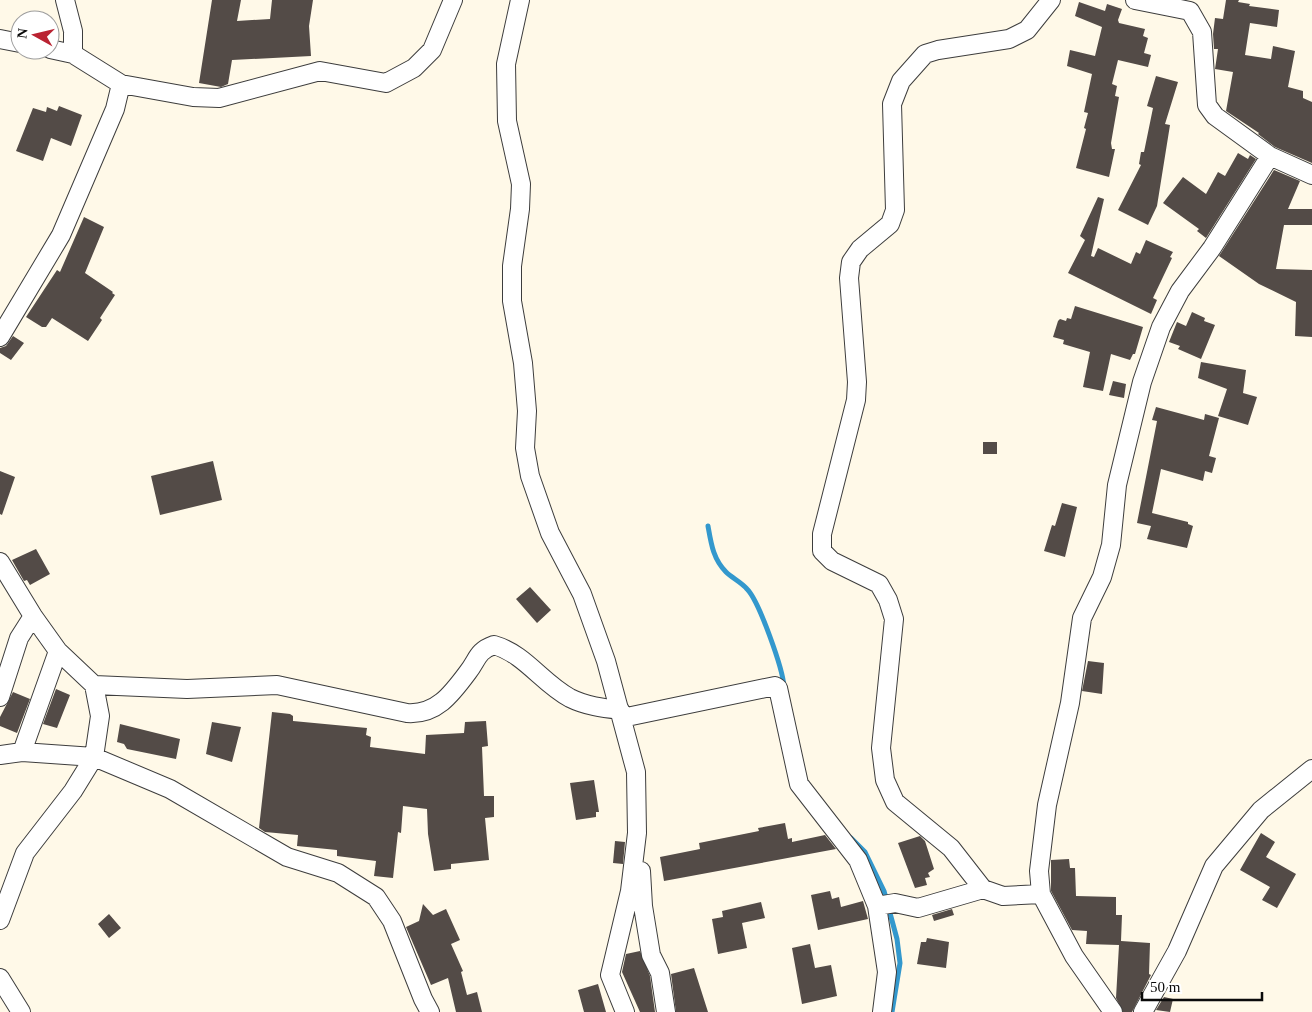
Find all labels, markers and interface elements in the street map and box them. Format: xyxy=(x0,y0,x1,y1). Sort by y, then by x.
north arrow xyxy=(10,10,60,60)
text: N xyxy=(14,27,31,39)
scale bar xyxy=(1142,970,1262,1002)
text: 50 m xyxy=(1150,979,1181,995)

